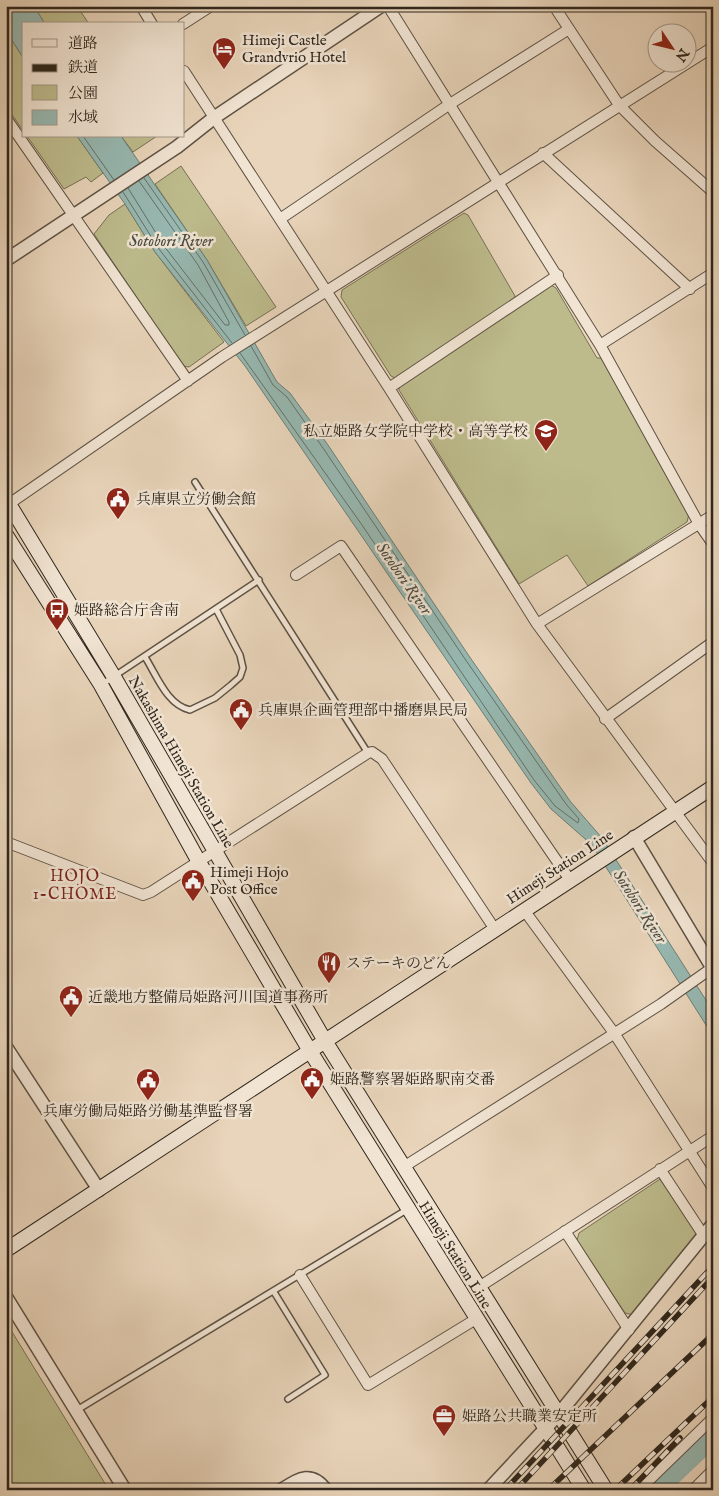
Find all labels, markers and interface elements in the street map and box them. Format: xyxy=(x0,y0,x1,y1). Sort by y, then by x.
legend xyxy=(22,22,185,138)
north arrow xyxy=(646,22,696,72)
place label: Himeji Castle Grandvrio Hotel xyxy=(242,31,347,67)
text: 道路 xyxy=(68,34,98,53)
hotel icon: Himeji Castle Grandvrio Hotel xyxy=(211,36,237,70)
text: N xyxy=(671,44,693,65)
text: 鉄道 xyxy=(68,58,98,77)
text: 公園 xyxy=(68,84,98,103)
text: 水域 xyxy=(68,108,98,127)
water label: Sotobori River xyxy=(129,232,215,252)
school or university icon: 私立姫路女学院中学校・高等学校 xyxy=(533,418,559,452)
place label: 私立姫路女学院中学校・高等学校 xyxy=(303,422,528,441)
public building icon: 兵庫県立労働会館 xyxy=(105,486,131,520)
place label: 兵庫県立労働会館 xyxy=(136,490,256,509)
water label: Sotobori River xyxy=(371,539,436,620)
bus stop icon: 姫路総合庁舎南 xyxy=(44,597,70,631)
place label: 姫路総合庁舎南 xyxy=(74,601,179,620)
street label: Nakashima Himeji Station Line xyxy=(124,673,238,852)
public building icon: 兵庫県企画管理部中播磨県民局 xyxy=(228,697,254,731)
place label: 兵庫県企画管理部中播磨県民局 xyxy=(258,701,468,720)
street label: Himeji Station Line xyxy=(503,825,617,909)
place label: Himeji Hojo Post Office xyxy=(210,863,289,899)
water label: Sotobori River xyxy=(608,866,671,949)
district label: HOJO 1-CHOME xyxy=(33,867,117,905)
public building icon: Himeji Hojo Post Office xyxy=(180,868,206,902)
restaurant icon: ステーキのどん xyxy=(316,950,342,984)
place label: ステーキのどん xyxy=(346,954,451,973)
public building icon: 近畿地方整備局姫路河川国道事務所 xyxy=(58,984,84,1018)
place label: 近畿地方整備局姫路河川国道事務所 xyxy=(88,988,328,1007)
public building icon: 姫路警察署姫路駅南交番 xyxy=(299,1066,325,1100)
public building icon: 兵庫労働局姫路労働基準監督署 xyxy=(135,1067,161,1101)
place label: 姫路警察署姫路駅南交番 xyxy=(330,1070,495,1089)
place label: 兵庫労働局姫路労働基準監督署 xyxy=(43,1102,253,1121)
street label: Himeji Station Line xyxy=(414,1198,496,1312)
office icon: 姫路公共職業安定所 xyxy=(431,1403,457,1437)
place label: 姫路公共職業安定所 xyxy=(462,1407,597,1426)

